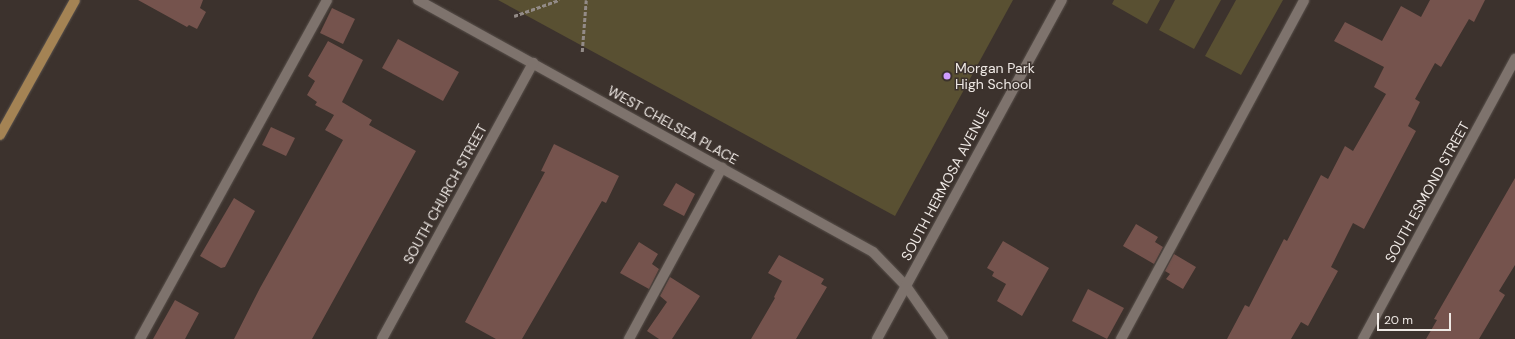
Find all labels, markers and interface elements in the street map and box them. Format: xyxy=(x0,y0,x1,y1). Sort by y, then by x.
place label: Morgan Park High School xyxy=(955,60,1035,92)
marker: Morgan Park High School xyxy=(942,71,952,81)
street label: WEST CHELSEA PLACE xyxy=(605,82,741,168)
street label: SOUTH HERMOSA AVENUE xyxy=(898,105,992,263)
street label: SOUTH ESMOND STREET xyxy=(1381,119,1473,265)
street label: SOUTH CHURCH STREET xyxy=(400,121,490,267)
scale bar xyxy=(1379,305,1453,331)
text: 20 m xyxy=(1384,312,1413,328)

